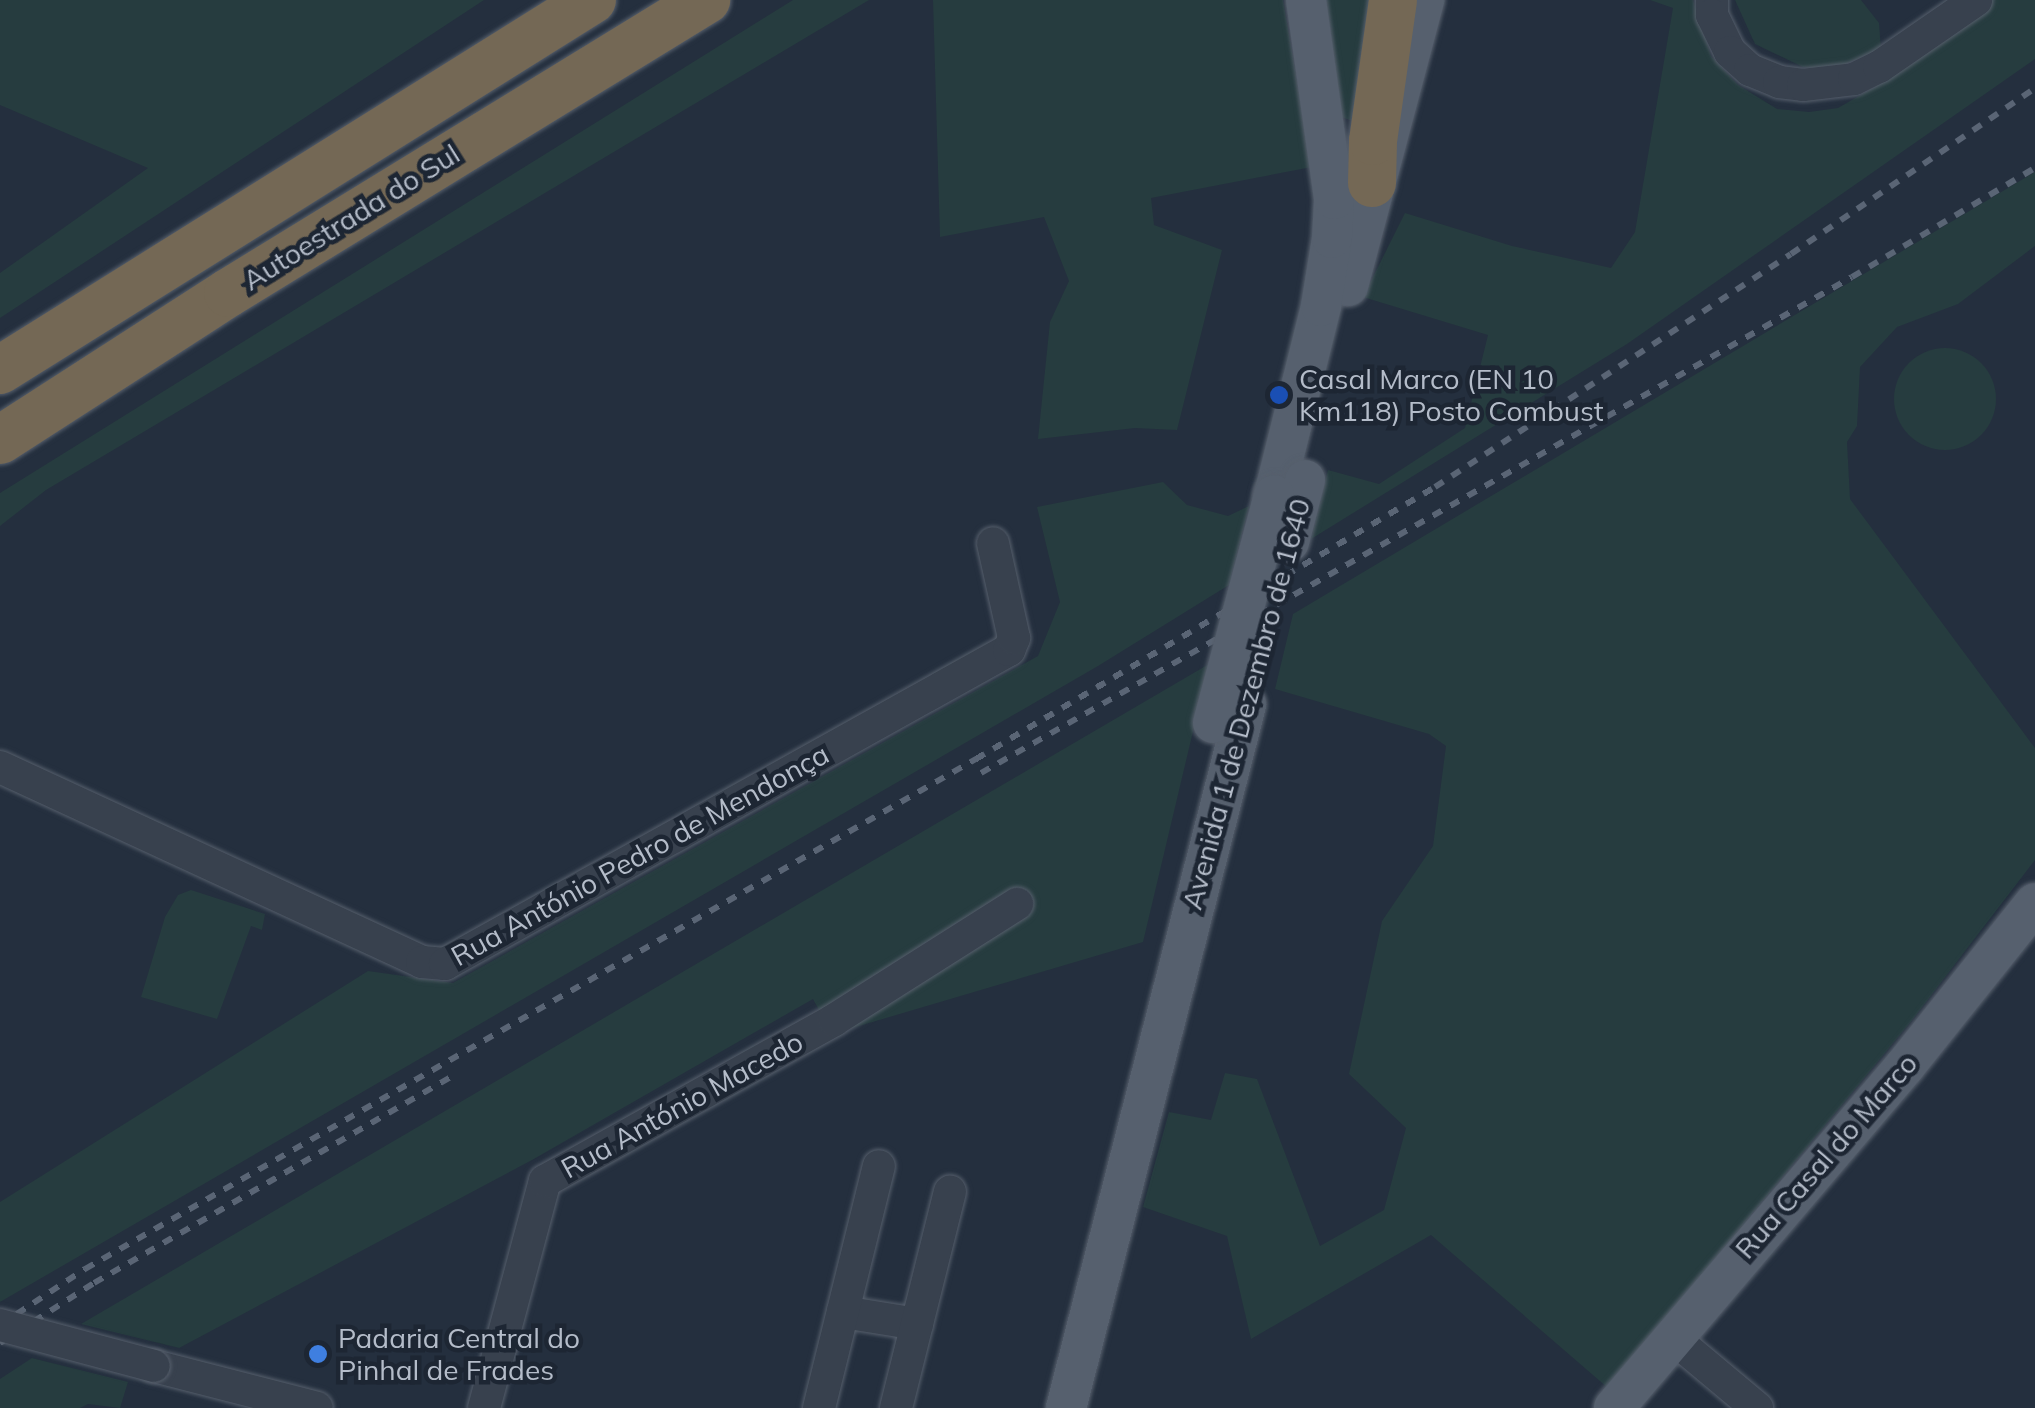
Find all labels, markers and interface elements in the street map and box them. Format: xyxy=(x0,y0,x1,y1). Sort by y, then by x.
street label: Autoestrada do Sul xyxy=(236,137,466,297)
place label: Casal Marco (EN 10 Km118) Posto Combust xyxy=(1299,362,1603,428)
marker: Casal Marco (EN 10 Km118) Posto Combust xyxy=(1268,384,1290,406)
street label: Avenida 1 de Dezembro de 1640 xyxy=(1175,495,1317,913)
street label: Rua António Pedro de Mendonça xyxy=(445,737,835,973)
street label: Rua António Macedo xyxy=(555,1025,809,1185)
street label: Rua Casal do Marco xyxy=(1728,1047,1924,1265)
place label: Padaria Central do Pinhal de Frades xyxy=(338,1321,580,1387)
marker: Padaria Central do Pinhal de Frades xyxy=(307,1343,329,1365)

